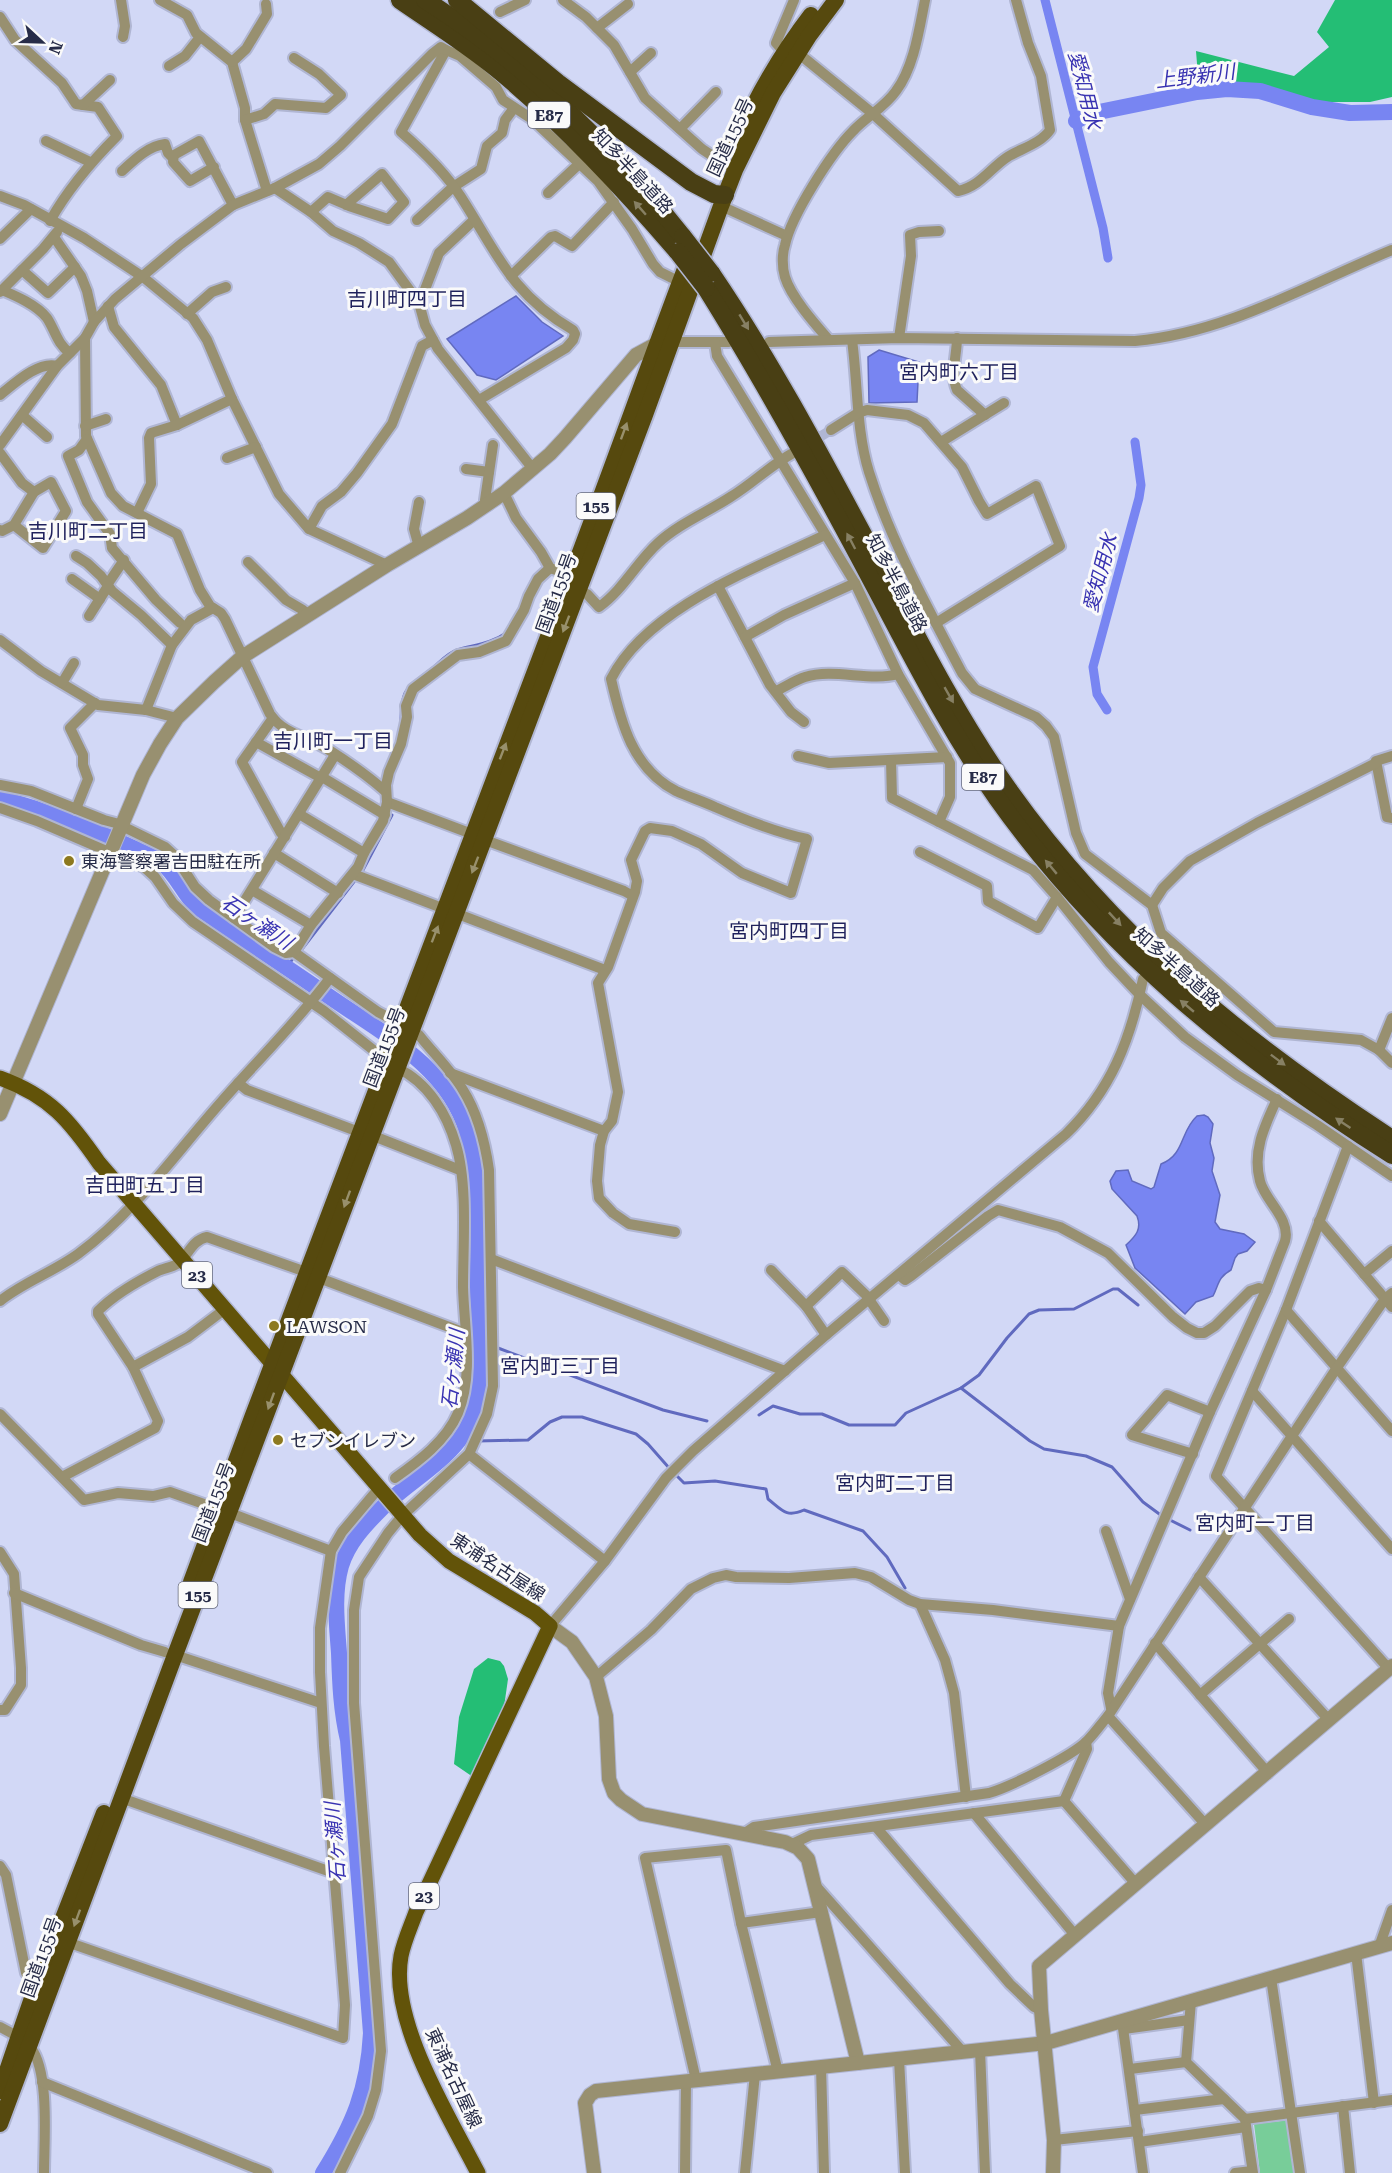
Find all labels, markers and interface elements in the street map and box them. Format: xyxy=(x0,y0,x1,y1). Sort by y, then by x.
north arrow xyxy=(12,12,72,72)
text: N xyxy=(44,38,67,57)
water label: 愛知用水 xyxy=(1064,48,1107,134)
water label: 上野新川 xyxy=(1154,59,1238,93)
street label: 国道155号 xyxy=(703,94,757,180)
road number: E87 xyxy=(528,102,570,128)
street label: 知多半島道路 xyxy=(588,124,678,218)
one-way arrow xyxy=(634,201,647,216)
district label: 吉川町四丁目 xyxy=(347,287,467,311)
one-way arrow xyxy=(738,314,749,330)
district label: 宮内町六丁目 xyxy=(899,360,1019,384)
one-way arrow xyxy=(619,422,629,440)
road number: 155 xyxy=(576,493,616,519)
district label: 吉川町二丁目 xyxy=(28,519,148,543)
water label: 愛知用水 xyxy=(1078,529,1122,615)
street label: 知多半島道路 xyxy=(862,530,932,636)
one-way arrow xyxy=(846,532,856,549)
street label: 国道155号 xyxy=(532,550,580,636)
one-way arrow xyxy=(561,615,570,633)
one-way arrow xyxy=(944,687,955,703)
district label: 吉川町一丁目 xyxy=(273,729,393,753)
one-way arrow xyxy=(499,742,508,760)
road number: E87 xyxy=(962,764,1004,790)
place label: 東海警察署吉田駐在所 xyxy=(81,851,261,872)
marker: 東海警察署吉田駐在所 xyxy=(62,854,76,868)
one-way arrow xyxy=(470,856,479,874)
one-way arrow xyxy=(1045,860,1058,875)
water label: 石ヶ瀬川 xyxy=(217,890,299,955)
one-way arrow xyxy=(1107,911,1121,925)
district label: 宮内町四丁目 xyxy=(729,919,849,943)
street label: 知多半島道路 xyxy=(1130,923,1224,1011)
one-way arrow xyxy=(430,924,440,942)
one-way arrow xyxy=(1179,1000,1195,1013)
street label: 国道155号 xyxy=(359,1004,409,1090)
one-way arrow xyxy=(1270,1053,1285,1065)
one-way arrow xyxy=(1335,1118,1351,1129)
district label: 吉田町五丁目 xyxy=(85,1173,205,1197)
one-way arrow xyxy=(342,1190,352,1208)
road number: 23 xyxy=(182,1262,212,1288)
place label: LAWSON xyxy=(286,1316,367,1337)
marker: LAWSON xyxy=(267,1319,281,1333)
water label: 石ヶ瀬川 xyxy=(437,1326,469,1410)
district label: 宮内町三丁目 xyxy=(500,1354,620,1378)
one-way arrow xyxy=(266,1393,276,1411)
place label: セブンイレブン xyxy=(290,1430,416,1451)
marker: セブンイレブン xyxy=(271,1433,285,1447)
street label: 国道155号 xyxy=(188,1459,238,1545)
district label: 宮内町二丁目 xyxy=(835,1471,955,1495)
district label: 宮内町一丁目 xyxy=(1195,1511,1315,1535)
street label: 東浦名古屋線 xyxy=(447,1529,549,1605)
road number: 155 xyxy=(178,1582,218,1608)
water label: 石ヶ瀬川 xyxy=(320,1799,350,1883)
road number: 23 xyxy=(409,1883,439,1909)
one-way arrow xyxy=(71,1909,81,1927)
street label: 国道155号 xyxy=(17,1914,65,2000)
street label: 東浦名古屋線 xyxy=(422,2025,486,2131)

